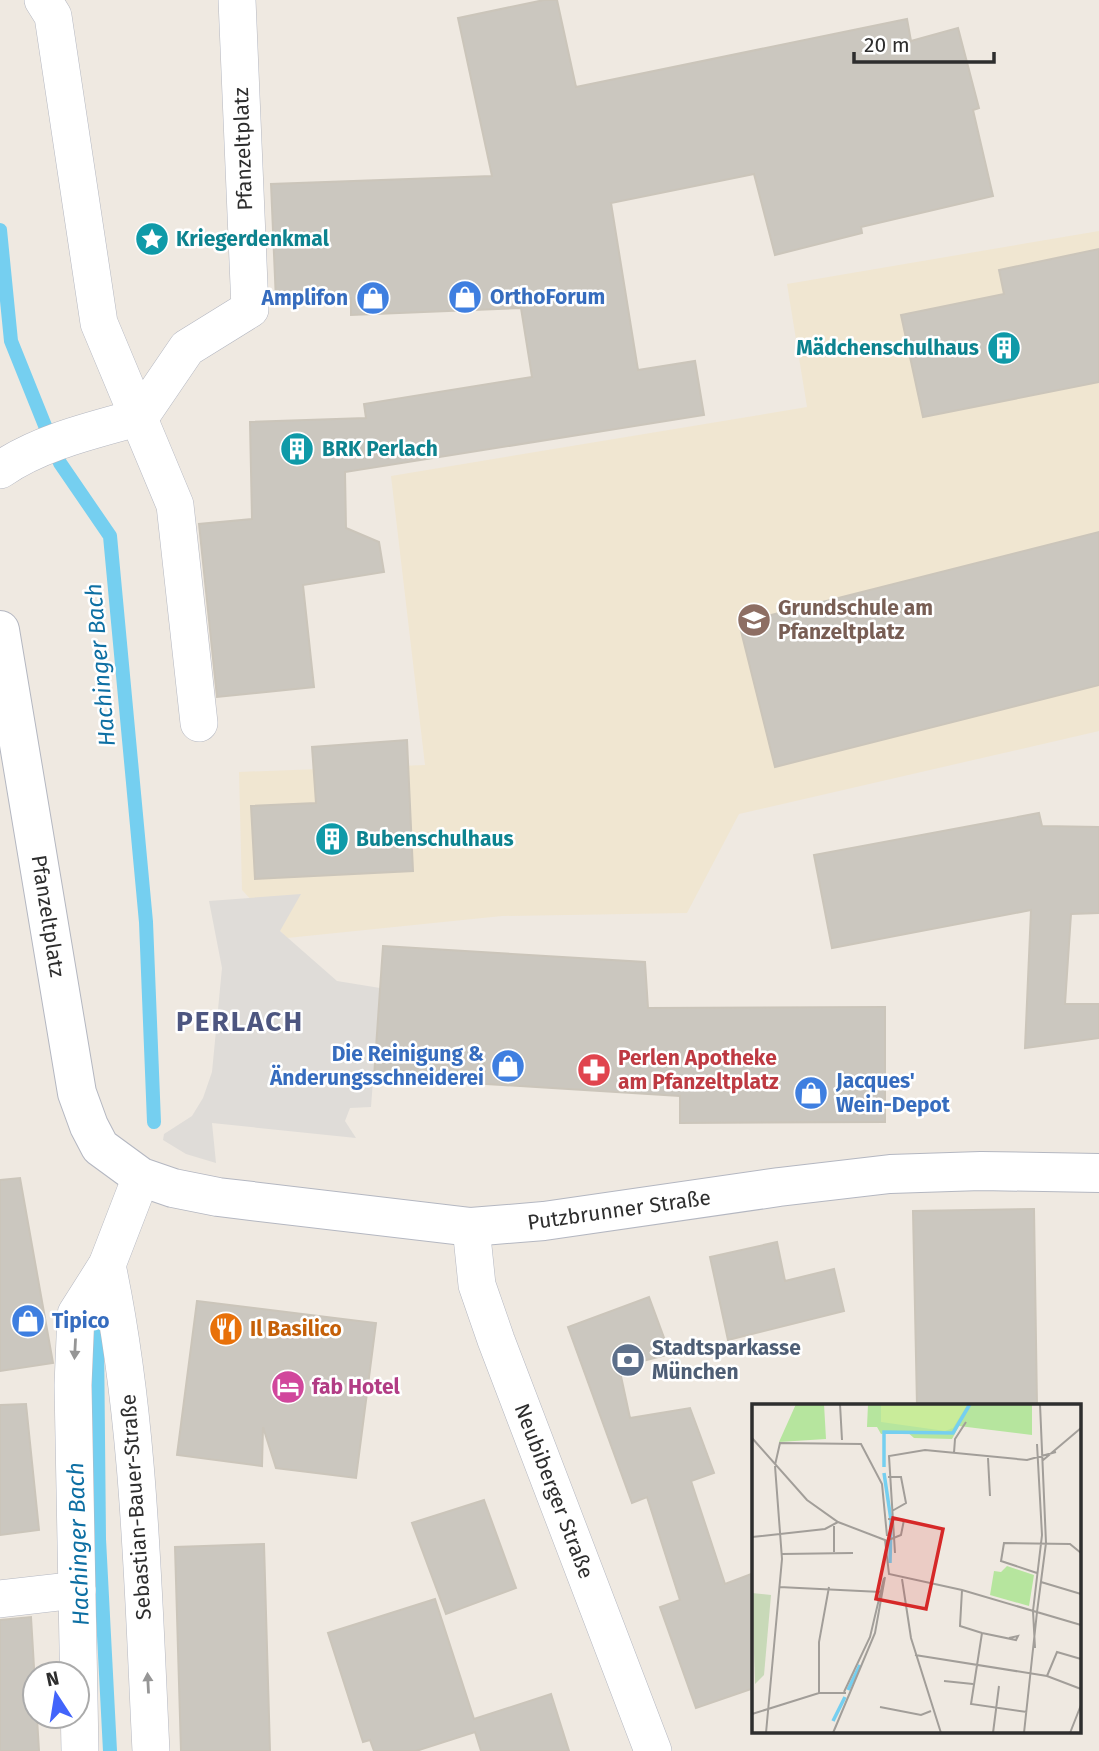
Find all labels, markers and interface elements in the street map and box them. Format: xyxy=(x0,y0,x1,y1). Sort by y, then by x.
scale bar xyxy=(854,21,994,65)
text: 20 m xyxy=(864,32,910,58)
street label: Pfanzeltplatz xyxy=(228,87,258,211)
place icon: Kriegerdenkmal xyxy=(133,220,171,258)
place label: Kriegerdenkmal xyxy=(176,226,330,252)
shop icon: OrthoForum xyxy=(446,278,484,316)
shop icon: Amplifon xyxy=(354,279,392,317)
place label: OrthoForum xyxy=(490,284,605,310)
place label: Amplifon xyxy=(261,285,348,311)
building icon: Mädchenschulhaus xyxy=(985,329,1023,367)
place label: Mädchenschulhaus xyxy=(796,335,979,361)
building icon: BRK Perlach xyxy=(278,430,316,468)
place label: BRK Perlach xyxy=(322,436,438,462)
water label: Hachinger Bach xyxy=(79,582,121,748)
place label: Grundschule am Pfanzeltplatz xyxy=(778,595,933,645)
school or university icon: Grundschule am Pfanzeltplatz xyxy=(735,601,773,639)
building icon: Bubenschulhaus xyxy=(313,820,351,858)
place label: Bubenschulhaus xyxy=(356,826,514,852)
street label: Pfanzeltplatz xyxy=(26,853,70,979)
district label: PERLACH xyxy=(176,1005,304,1038)
place label: Die Reinigung & Änderungsschneiderei xyxy=(269,1041,484,1091)
place label: Perlen Apotheke am Pfanzeltplatz xyxy=(618,1045,779,1095)
shop icon: Die Reinigung & Änderungsschneiderei xyxy=(489,1047,527,1085)
pharmacy icon: Perlen Apotheke am Pfanzeltplatz xyxy=(575,1051,613,1089)
place label: Jacques' Wein-Depot xyxy=(835,1068,951,1118)
shop icon: Jacques' Wein-Depot xyxy=(792,1074,830,1112)
street label: Putzbrunner Straße xyxy=(526,1184,712,1236)
shop icon: Tipico xyxy=(9,1302,47,1340)
place label: Tipico xyxy=(52,1308,110,1334)
restaurant icon: Il Basilico xyxy=(207,1310,245,1348)
place label: Il Basilico xyxy=(250,1316,342,1342)
place label: Stadtsparkasse München xyxy=(652,1335,801,1385)
one-way arrow xyxy=(69,1338,80,1360)
bank icon: Stadtsparkasse München xyxy=(609,1341,647,1379)
hotel icon: fab Hotel xyxy=(269,1368,307,1406)
place label: fab Hotel xyxy=(312,1374,401,1400)
street label: Sebastian-Bauer-Straße xyxy=(115,1393,157,1621)
street label: Neubiberger Straße xyxy=(509,1400,599,1582)
inset map xyxy=(752,1404,1082,1734)
water label: Hachinger Bach xyxy=(61,1462,95,1626)
north arrow xyxy=(21,1660,91,1730)
text: N xyxy=(44,1666,61,1691)
one-way arrow xyxy=(142,1672,153,1694)

